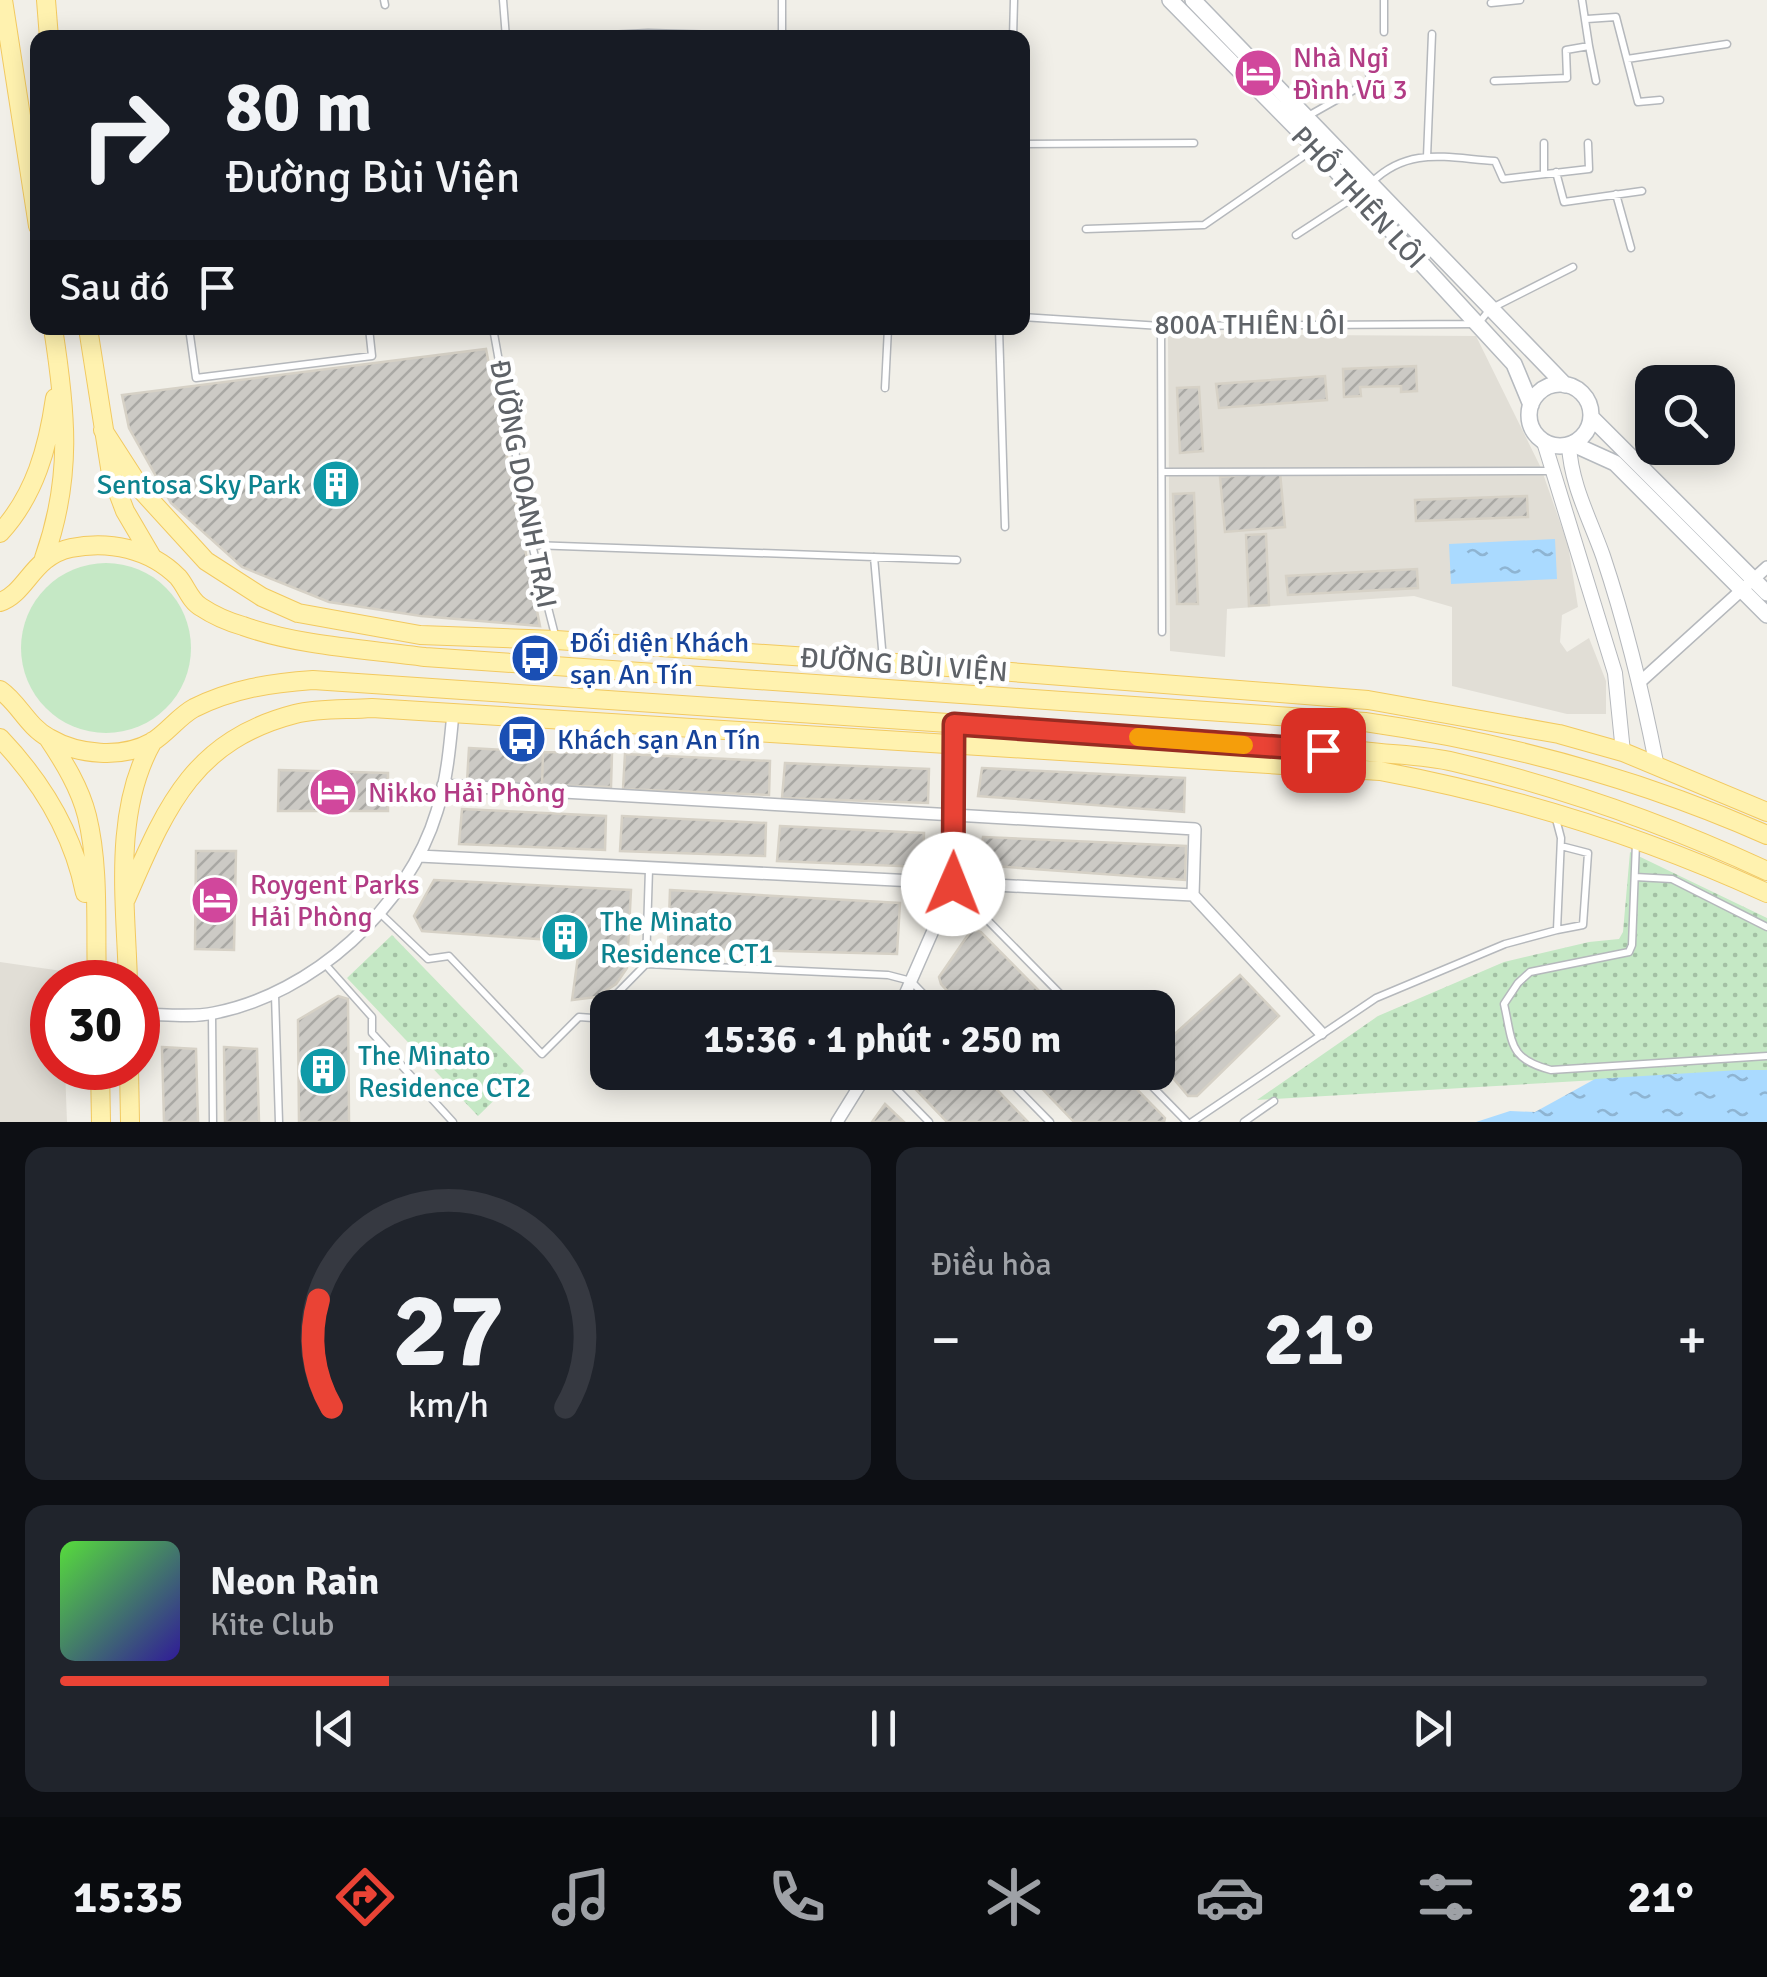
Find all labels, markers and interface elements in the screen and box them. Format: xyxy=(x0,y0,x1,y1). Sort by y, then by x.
place label: Nhà Ngỉ Đình Vũ 3 xyxy=(1293,41,1408,107)
hotel icon: Nhà Ngỉ Đình Vũ 3 xyxy=(1232,47,1284,99)
text: 80 m xyxy=(225,64,373,150)
icon: right xyxy=(60,70,190,200)
street label: PHỐ THIÊN LÔI xyxy=(1284,117,1436,276)
text: Đường Bùi Viện xyxy=(225,150,520,205)
icon: arrive xyxy=(190,260,245,315)
text: Sau đó xyxy=(60,264,170,311)
street label: 800A THIÊN LÔI xyxy=(1154,308,1346,342)
street label: ĐƯỜNG DOANH TRẠI xyxy=(482,357,564,611)
map controls xyxy=(1635,365,1735,465)
button: search xyxy=(1635,365,1735,465)
building icon: Sentosa Sky Park xyxy=(310,458,362,510)
place label: Sentosa Sky Park xyxy=(97,468,301,502)
place label: Đối diện Khách sạn An Tín xyxy=(570,626,749,692)
bus stop icon: Đối diện Khách sạn An Tín xyxy=(509,632,561,684)
street label: ĐƯỜNG BÙI VIỆN xyxy=(799,641,1009,689)
pin xyxy=(1281,708,1366,793)
bus stop icon: Khách sạn An Tín xyxy=(496,713,548,765)
place label: Khách sạn An Tín xyxy=(557,723,761,757)
icon: arrive xyxy=(1296,723,1351,778)
hotel icon: Nikko Hải Phòng xyxy=(307,766,359,818)
place label: Nikko Hải Phòng xyxy=(368,776,566,810)
position arrow xyxy=(901,832,1005,936)
place label: Roygent Parks Hải Phòng xyxy=(250,868,420,934)
hotel icon: Roygent Parks Hải Phòng xyxy=(189,874,241,926)
place label: The Minato Residence CT1 xyxy=(600,905,773,971)
building icon: The Minato Residence CT1 xyxy=(539,911,591,963)
speed limit sign: 30 xyxy=(30,960,160,1090)
text: 15:36 · 1 phút · 250 m xyxy=(704,1016,1061,1063)
place label: The Minato Residence CT2 xyxy=(358,1039,531,1105)
building icon: The Minato Residence CT2 xyxy=(297,1045,349,1097)
text: Điều hòa xyxy=(931,1245,1052,1284)
text: 27 xyxy=(392,1267,504,1395)
text: 21° xyxy=(1264,1293,1375,1386)
text: − xyxy=(931,1306,961,1374)
text: + xyxy=(1677,1306,1707,1374)
text: km/h xyxy=(408,1383,488,1427)
text: Neon Rain xyxy=(210,1558,379,1605)
text: Kite Club xyxy=(210,1605,334,1644)
icon: previous xyxy=(307,1701,362,1756)
icon: pause xyxy=(856,1701,911,1756)
icon: next xyxy=(1405,1701,1460,1756)
icon: directions xyxy=(330,1862,400,1932)
icon: music xyxy=(546,1862,616,1932)
icon: phone xyxy=(762,1862,832,1932)
icon: climate xyxy=(979,1862,1049,1932)
icon: car xyxy=(1195,1862,1265,1932)
icon: filters xyxy=(1411,1862,1481,1932)
text: 15:35 xyxy=(73,1870,184,1925)
text: 21° xyxy=(1627,1870,1694,1925)

